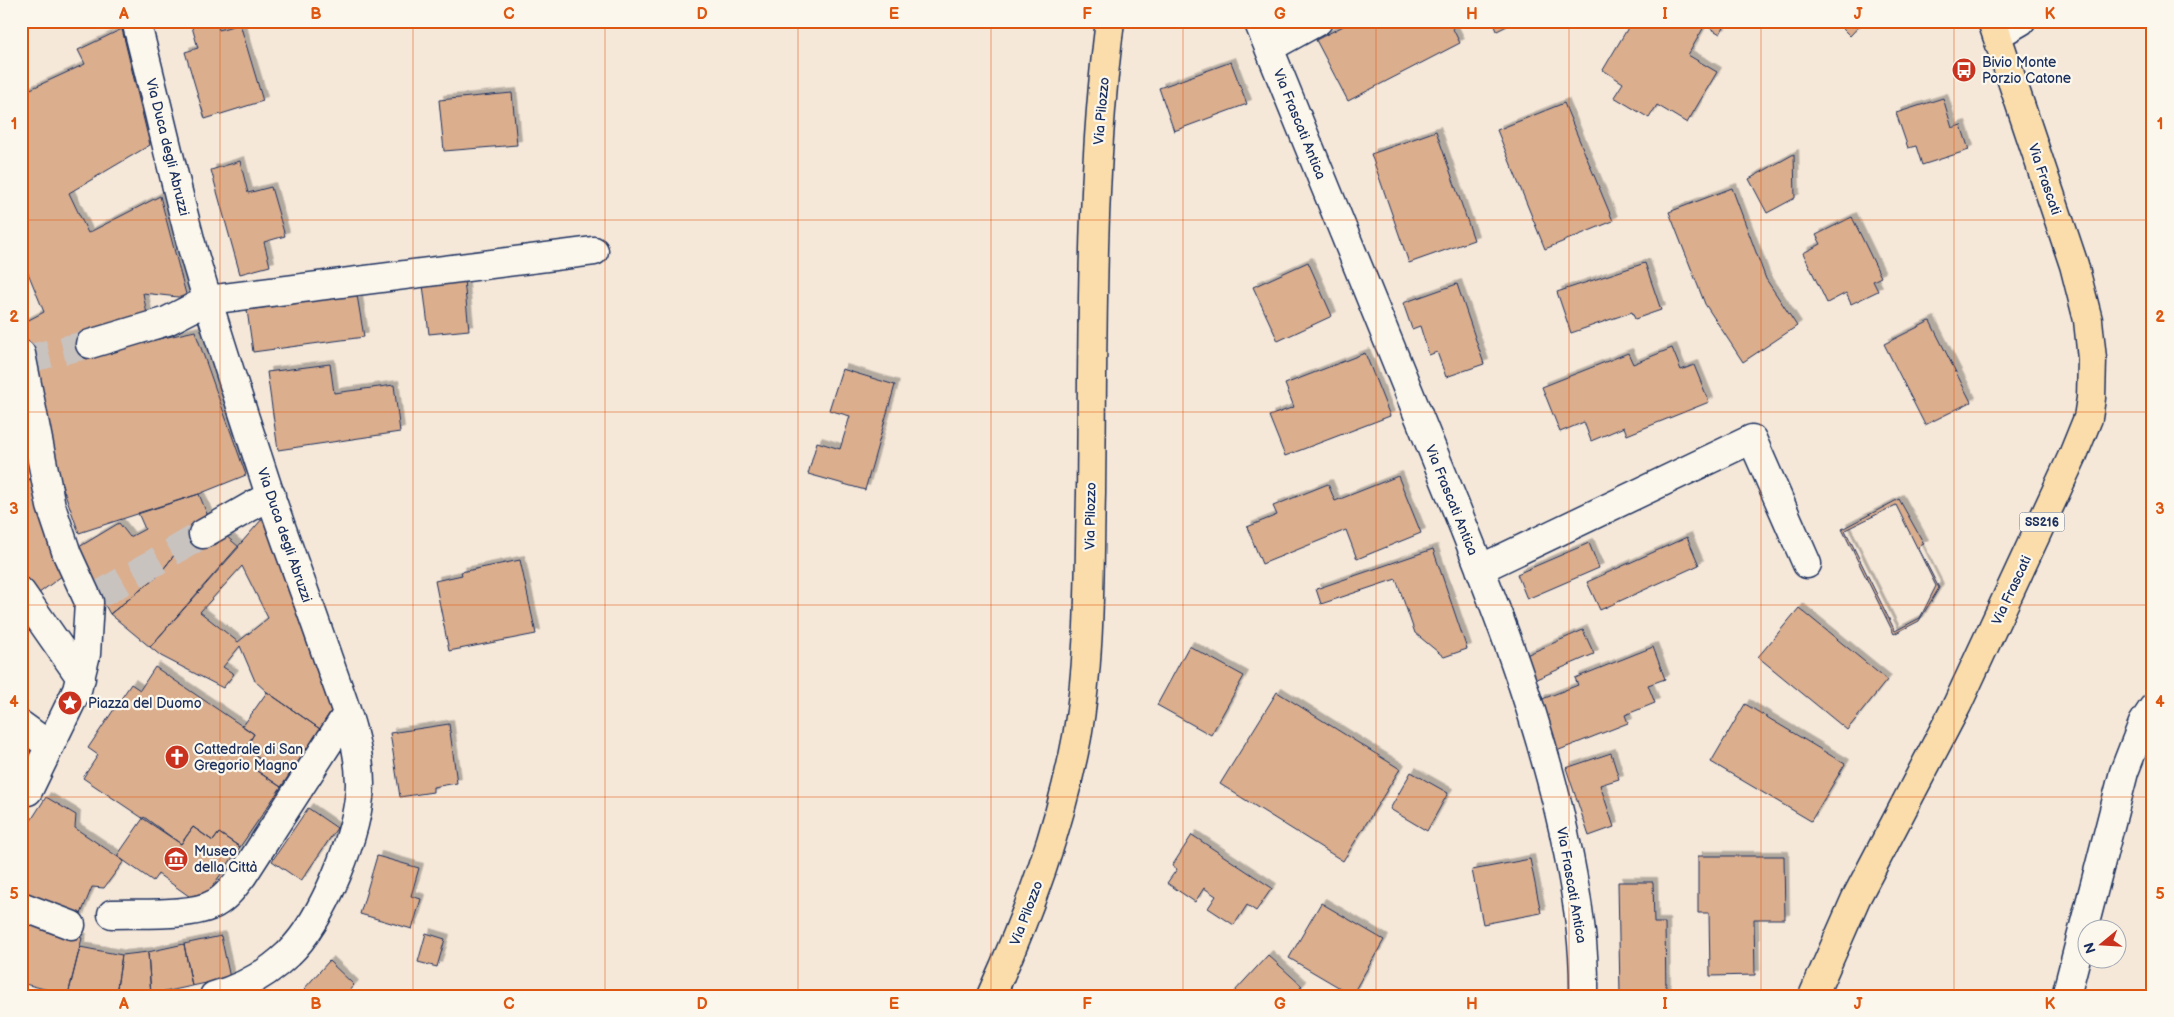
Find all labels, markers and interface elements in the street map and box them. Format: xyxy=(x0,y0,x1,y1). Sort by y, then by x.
text: A xyxy=(118,5,129,24)
text: B xyxy=(310,5,322,24)
text: C xyxy=(503,5,515,24)
text: D xyxy=(696,5,708,24)
text: E xyxy=(889,5,899,24)
text: F xyxy=(1082,5,1092,24)
text: G xyxy=(1274,5,1286,24)
text: H xyxy=(1466,5,1478,24)
text: I xyxy=(1662,5,1668,24)
text: J xyxy=(1854,5,1863,24)
text: K xyxy=(2045,5,2056,24)
place label: Bivio Monte Porzio Catone xyxy=(1982,54,2071,87)
bus stop icon: Bivio Monte Porzio Catone xyxy=(1951,57,1977,83)
street label: Via Frascati Antica xyxy=(1270,66,1329,182)
street label: Via Duca degli Abruzzi xyxy=(142,76,193,218)
street label: Via Pilozzo xyxy=(1090,77,1113,146)
text: 1 xyxy=(11,115,17,134)
text: 1 xyxy=(2157,115,2163,134)
street label: Via Frascati xyxy=(2024,141,2065,217)
text: 2 xyxy=(9,308,19,327)
text: 2 xyxy=(2155,308,2165,327)
street label: Via Frascati Antica xyxy=(1422,442,1481,558)
street label: Via Duca degli Abruzzi xyxy=(253,466,316,605)
street label: Via Pilozzo xyxy=(1081,482,1100,550)
text: 3 xyxy=(9,500,19,519)
text: 3 xyxy=(2155,500,2165,519)
road number: SS216 xyxy=(2020,512,2064,532)
street label: Via Frascati xyxy=(1988,553,2035,628)
place icon: Piazza del Duomo xyxy=(57,690,83,716)
text: 4 xyxy=(9,693,19,712)
text: 4 xyxy=(2155,693,2165,712)
place label: Piazza del Duomo xyxy=(88,695,202,712)
place label: Cattedrale di San Gregorio Magno xyxy=(194,741,303,774)
church icon: Cattedrale di San Gregorio Magno xyxy=(164,744,190,770)
street label: Via Frascati Antica xyxy=(1553,826,1590,945)
place label: Museo della Città xyxy=(194,843,258,876)
museum icon: Museo della Città xyxy=(163,846,189,872)
street label: Via Pilozzo xyxy=(1006,878,1047,948)
text: 5 xyxy=(9,885,19,904)
text: 5 xyxy=(2155,885,2165,904)
north arrow xyxy=(2076,920,2126,970)
text: N xyxy=(2080,940,2100,955)
text: A xyxy=(118,995,129,1014)
text: B xyxy=(310,995,322,1014)
text: C xyxy=(503,995,515,1014)
text: D xyxy=(696,995,708,1014)
text: E xyxy=(889,995,899,1014)
text: F xyxy=(1082,995,1092,1014)
text: G xyxy=(1274,995,1286,1014)
text: H xyxy=(1466,995,1478,1014)
text: I xyxy=(1662,995,1668,1014)
text: J xyxy=(1854,995,1863,1014)
text: K xyxy=(2045,995,2056,1014)

